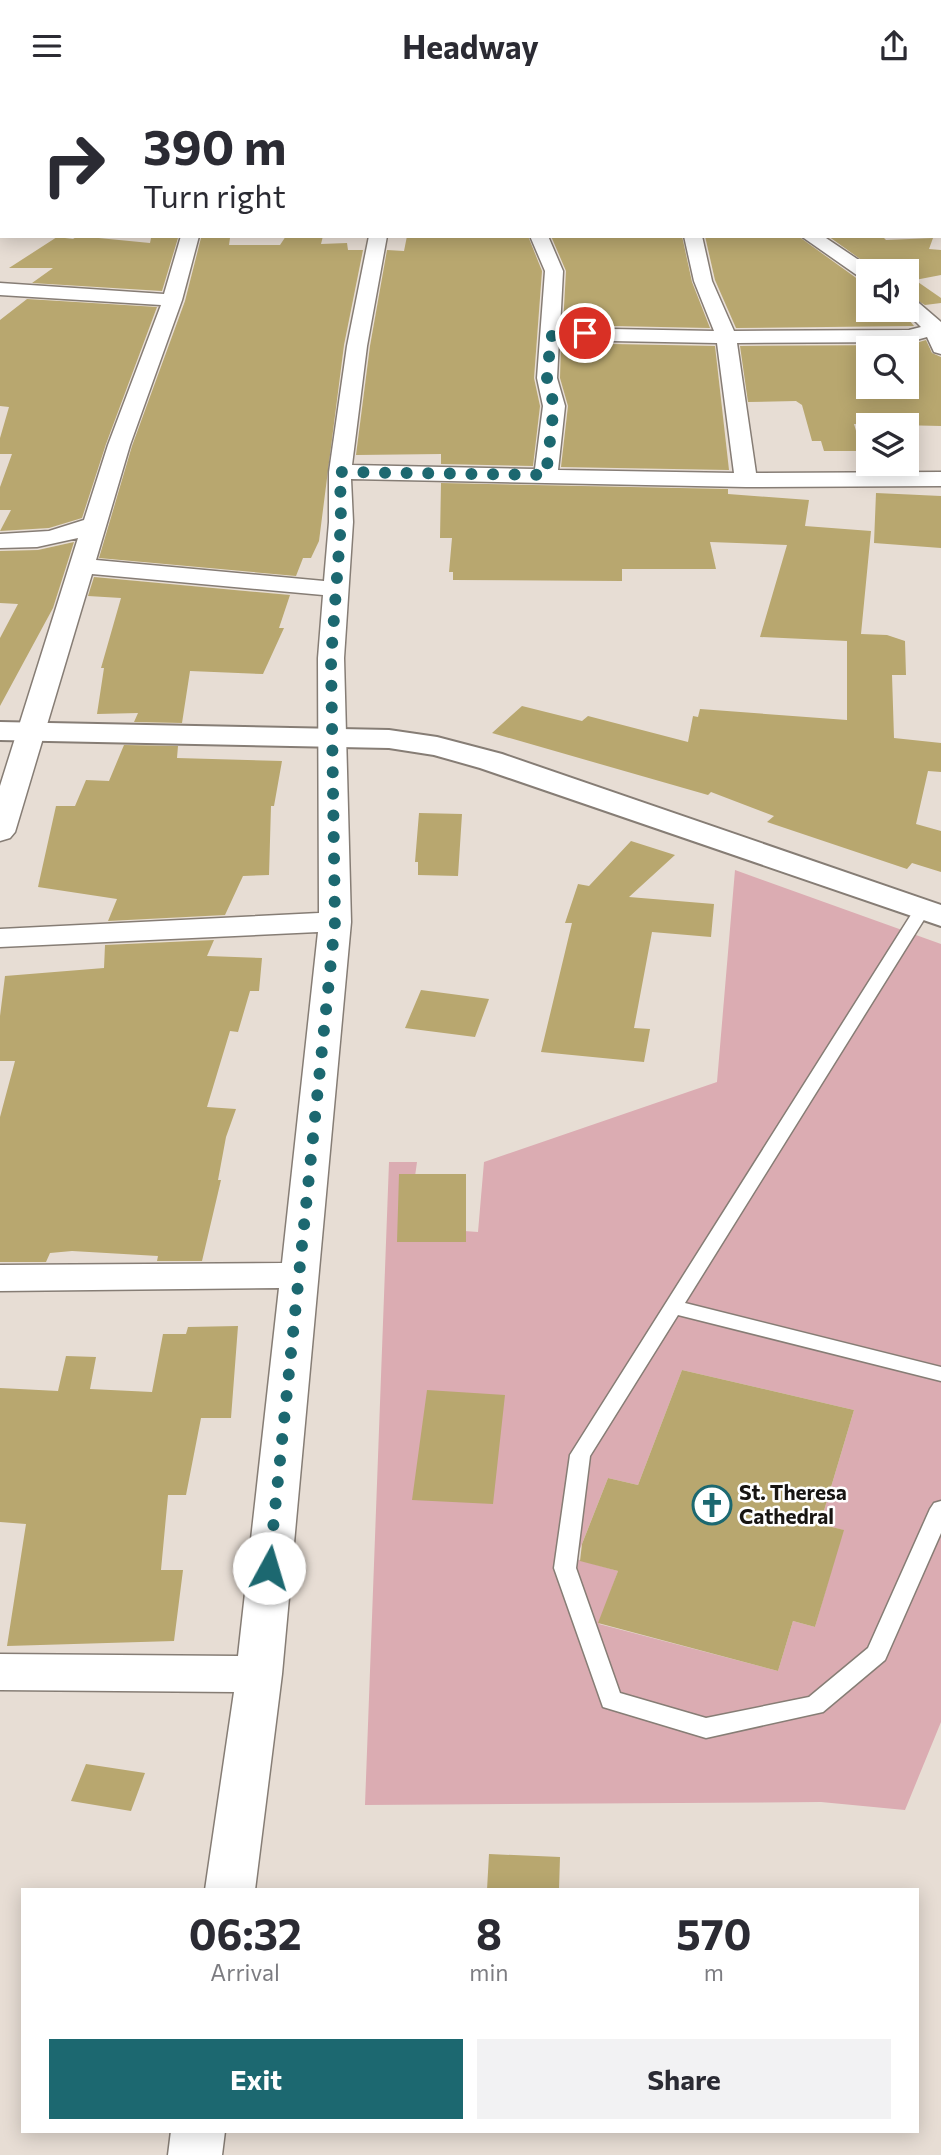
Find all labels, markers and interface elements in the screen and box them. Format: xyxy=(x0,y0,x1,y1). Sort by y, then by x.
text: Headway xyxy=(402,26,539,66)
icon: menu xyxy=(28,27,66,65)
icon: share xyxy=(875,27,913,65)
text: 390 m xyxy=(143,115,286,175)
icon: right xyxy=(28,119,119,210)
text: Turn right xyxy=(143,175,286,215)
map controls xyxy=(856,259,919,476)
button: sound xyxy=(856,259,919,322)
pin xyxy=(555,303,615,363)
icon: arrive xyxy=(566,314,604,352)
button: search xyxy=(856,336,919,399)
button: layers xyxy=(856,413,919,476)
place label: St. Theresa Cathedral xyxy=(739,1479,847,1528)
church icon: St. Theresa Cathedral xyxy=(691,1484,733,1526)
position arrow xyxy=(232,1531,306,1605)
text: 06:32 xyxy=(189,1907,302,1959)
text: 8 xyxy=(476,1907,502,1959)
text: 570 xyxy=(676,1907,751,1959)
text: Arrival xyxy=(210,1958,280,1986)
text: min xyxy=(469,1958,509,1986)
text: m xyxy=(704,1958,724,1986)
button: Exit xyxy=(49,2039,463,2119)
button: Share xyxy=(477,2039,891,2119)

